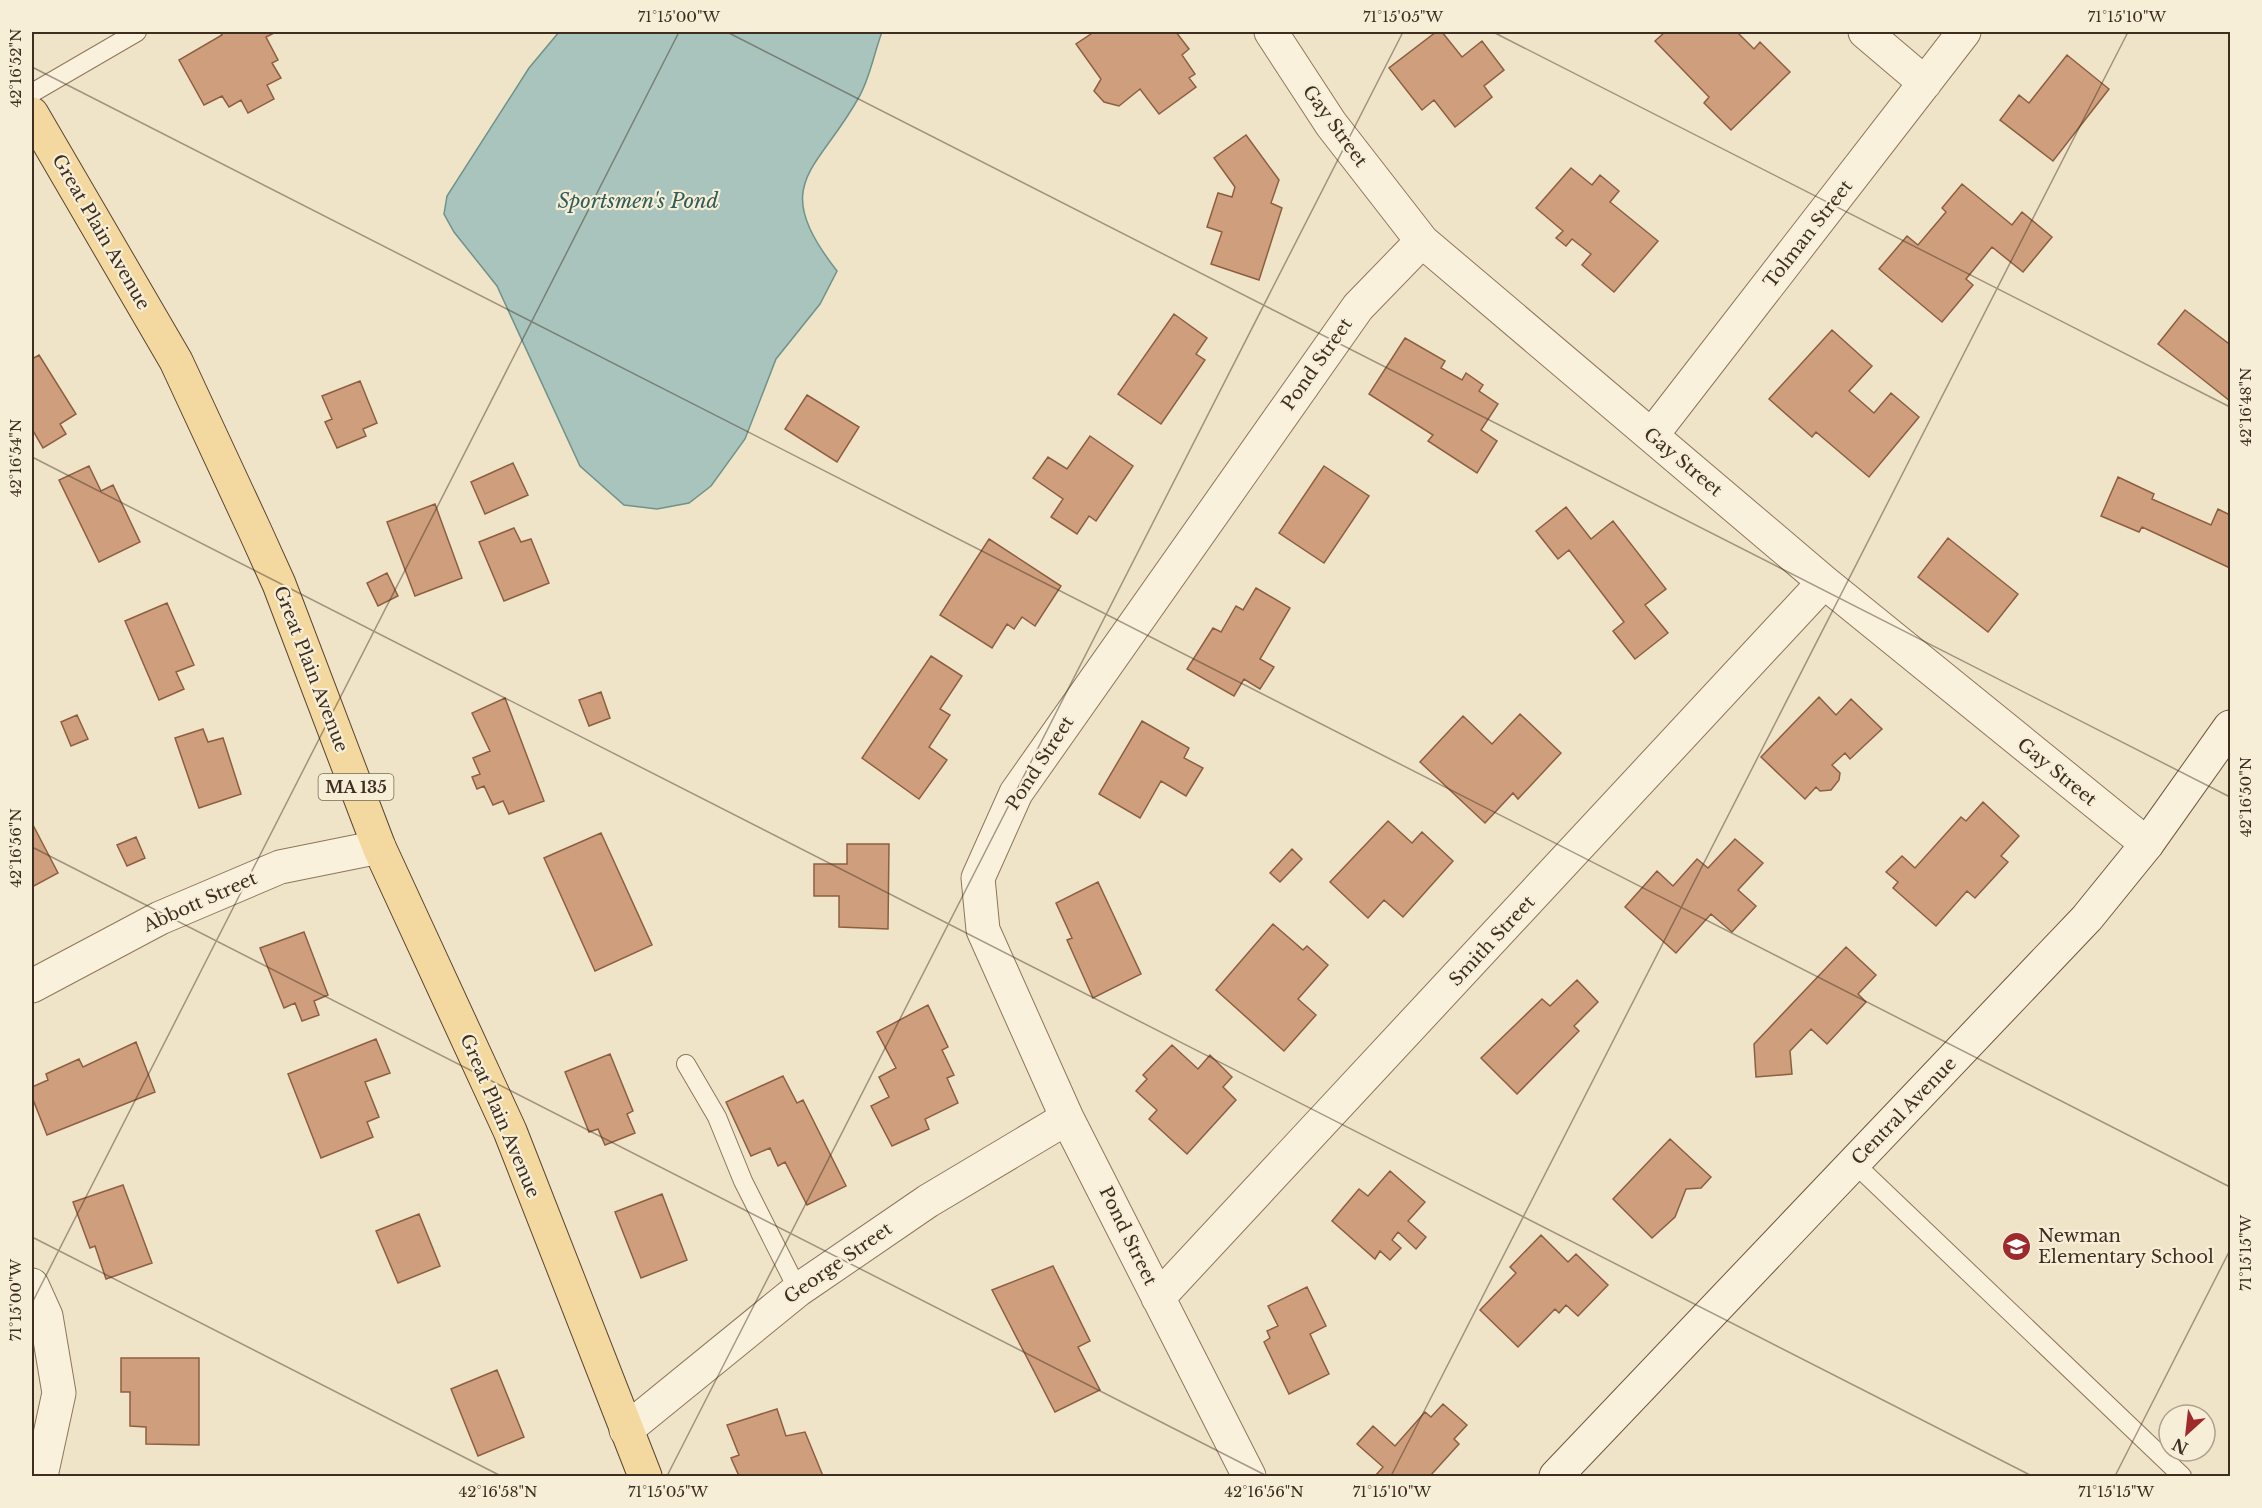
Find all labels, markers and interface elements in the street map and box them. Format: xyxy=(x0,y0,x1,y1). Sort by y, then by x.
text: 71°15'00"W xyxy=(638,7,721,26)
text: 71°15'05"W xyxy=(1363,7,1443,26)
text: 71°15'10"W xyxy=(2088,7,2167,26)
text: 42°16'52"N xyxy=(6,28,25,108)
street label: Gay Street xyxy=(1298,81,1372,171)
street label: Great Plain Avenue xyxy=(47,150,155,314)
street label: Tolman Street xyxy=(1759,175,1857,292)
water label: Sportsmen's Pond xyxy=(557,189,719,213)
street label: Pond Street xyxy=(1277,314,1357,414)
text: 42°16'48"N xyxy=(2236,367,2255,447)
text: 42°16'54"N xyxy=(6,419,25,497)
street label: Gay Street xyxy=(1639,423,1727,501)
street label: Great Plain Avenue xyxy=(269,583,353,755)
street label: Pond Street xyxy=(1002,712,1079,814)
street label: Gay Street xyxy=(2013,733,2101,811)
text: 42°16'50"N xyxy=(2236,757,2255,837)
road number: MA 135 xyxy=(318,774,394,800)
text: 42°16'56"N xyxy=(6,808,25,888)
street label: Abbott Street xyxy=(139,867,260,937)
street label: Smith Street xyxy=(1445,891,1540,991)
street label: Great Plain Avenue xyxy=(455,1031,545,1201)
street label: Central Avenue xyxy=(1847,1053,1961,1169)
street label: Pond Street xyxy=(1095,1183,1162,1289)
text: 71°15'15"W xyxy=(2236,1215,2255,1291)
street label: George Street xyxy=(780,1218,896,1308)
place label: Newman Elementary School xyxy=(2038,1225,2214,1268)
school or university icon: Newman Elementary School xyxy=(2001,1230,2033,1262)
text: 71°15'00"W xyxy=(6,1258,25,1341)
north arrow xyxy=(2157,1403,2217,1463)
text: N xyxy=(2169,1434,2191,1459)
text: 42°16'58"N xyxy=(458,1482,538,1501)
text: 71°15'05"W xyxy=(628,1482,708,1501)
text: 42°16'56"N xyxy=(1224,1482,1304,1501)
text: 71°15'10"W xyxy=(1353,1482,1432,1501)
text: 71°15'15"W xyxy=(2078,1482,2154,1501)

